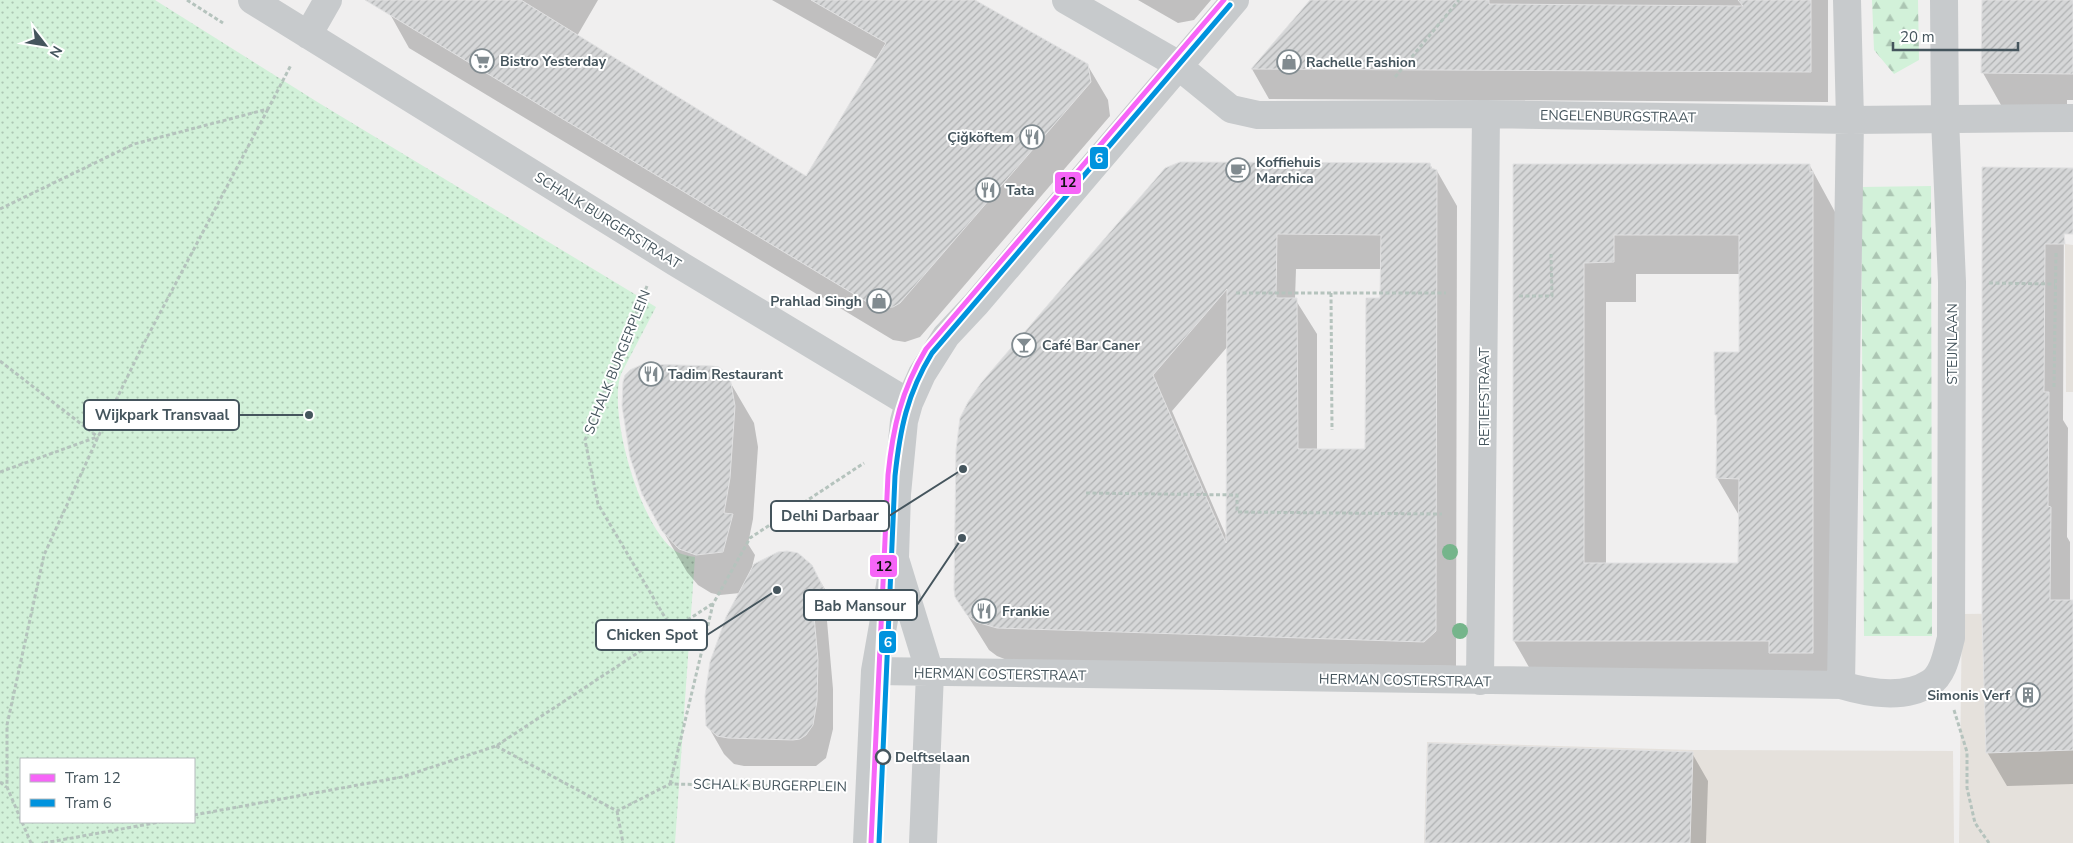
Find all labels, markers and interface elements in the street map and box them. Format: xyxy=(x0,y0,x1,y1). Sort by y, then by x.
north arrow xyxy=(20,20,70,70)
scale bar xyxy=(1893,20,2018,52)
text: 20 m xyxy=(1900,27,1935,47)
text: N xyxy=(45,42,67,61)
supermarket icon: Bistro Yesterday xyxy=(469,48,495,74)
shop icon: Rachelle Fashion xyxy=(1276,49,1302,75)
place label: Bistro Yesterday xyxy=(500,52,607,71)
place label: Rachelle Fashion xyxy=(1306,53,1416,72)
street label: ENGELENBURGSTRAAT xyxy=(1540,106,1697,127)
restaurant icon: Çiğköftem xyxy=(1019,124,1045,150)
place label: Çiğköftem xyxy=(947,128,1014,147)
line badge: 6 xyxy=(1089,146,1109,170)
text: 6 xyxy=(1095,149,1103,168)
place label: Koffiehuis Marchica xyxy=(1256,153,1321,188)
cafe icon: Koffiehuis Marchica xyxy=(1225,157,1251,183)
street label: SCHALK BURGERSTRAAT xyxy=(531,168,685,274)
line badge: 12 xyxy=(1054,171,1082,195)
text: 12 xyxy=(1060,173,1076,192)
restaurant icon: Tata xyxy=(975,177,1001,203)
place label: Tata xyxy=(1006,181,1034,200)
street label: SCHALK BURGERPLEIN xyxy=(580,287,655,437)
shop icon: Prahlad Singh xyxy=(866,288,892,314)
place label: Prahlad Singh xyxy=(770,292,862,311)
street label: STEIJNLAAN xyxy=(1943,303,1962,385)
bar icon: Café Bar Caner xyxy=(1011,332,1037,358)
place label: Café Bar Caner xyxy=(1042,336,1140,355)
street label: RETIEFSTRAAT xyxy=(1475,347,1494,446)
restaurant icon: Tadim Restaurant xyxy=(638,361,664,387)
place label: Tadim Restaurant xyxy=(668,365,783,384)
callout: Wijkpark Transvaal xyxy=(84,400,239,430)
text: Wijkpark Transvaal xyxy=(95,405,230,425)
callout: Delhi Darbaar xyxy=(771,501,889,531)
text: Delhi Darbaar xyxy=(781,506,879,526)
line badge: 12 xyxy=(869,554,898,578)
text: 12 xyxy=(876,557,892,576)
callout: Bab Mansour xyxy=(804,590,917,620)
text: Bab Mansour xyxy=(814,596,906,616)
restaurant icon: Frankie xyxy=(971,598,997,624)
place label: Frankie xyxy=(1002,602,1050,621)
callout: Chicken Spot xyxy=(596,620,707,650)
text: Chicken Spot xyxy=(606,625,698,645)
line badge: 6 xyxy=(878,630,897,654)
text: 6 xyxy=(884,633,892,652)
street label: HERMAN COSTERSTRAAT xyxy=(914,663,1087,686)
street label: HERMAN COSTERSTRAAT xyxy=(1319,669,1492,692)
building icon: Simonis Verf xyxy=(2015,682,2041,708)
place label: Simonis Verf xyxy=(1927,686,2011,705)
place label: Delftselaan xyxy=(895,748,970,767)
marker: Delftselaan xyxy=(875,749,891,765)
legend xyxy=(20,758,195,823)
text: Tram 12 xyxy=(65,768,121,788)
street label: SCHALK BURGERPLEIN xyxy=(693,775,847,796)
text: Tram 6 xyxy=(65,793,112,813)

